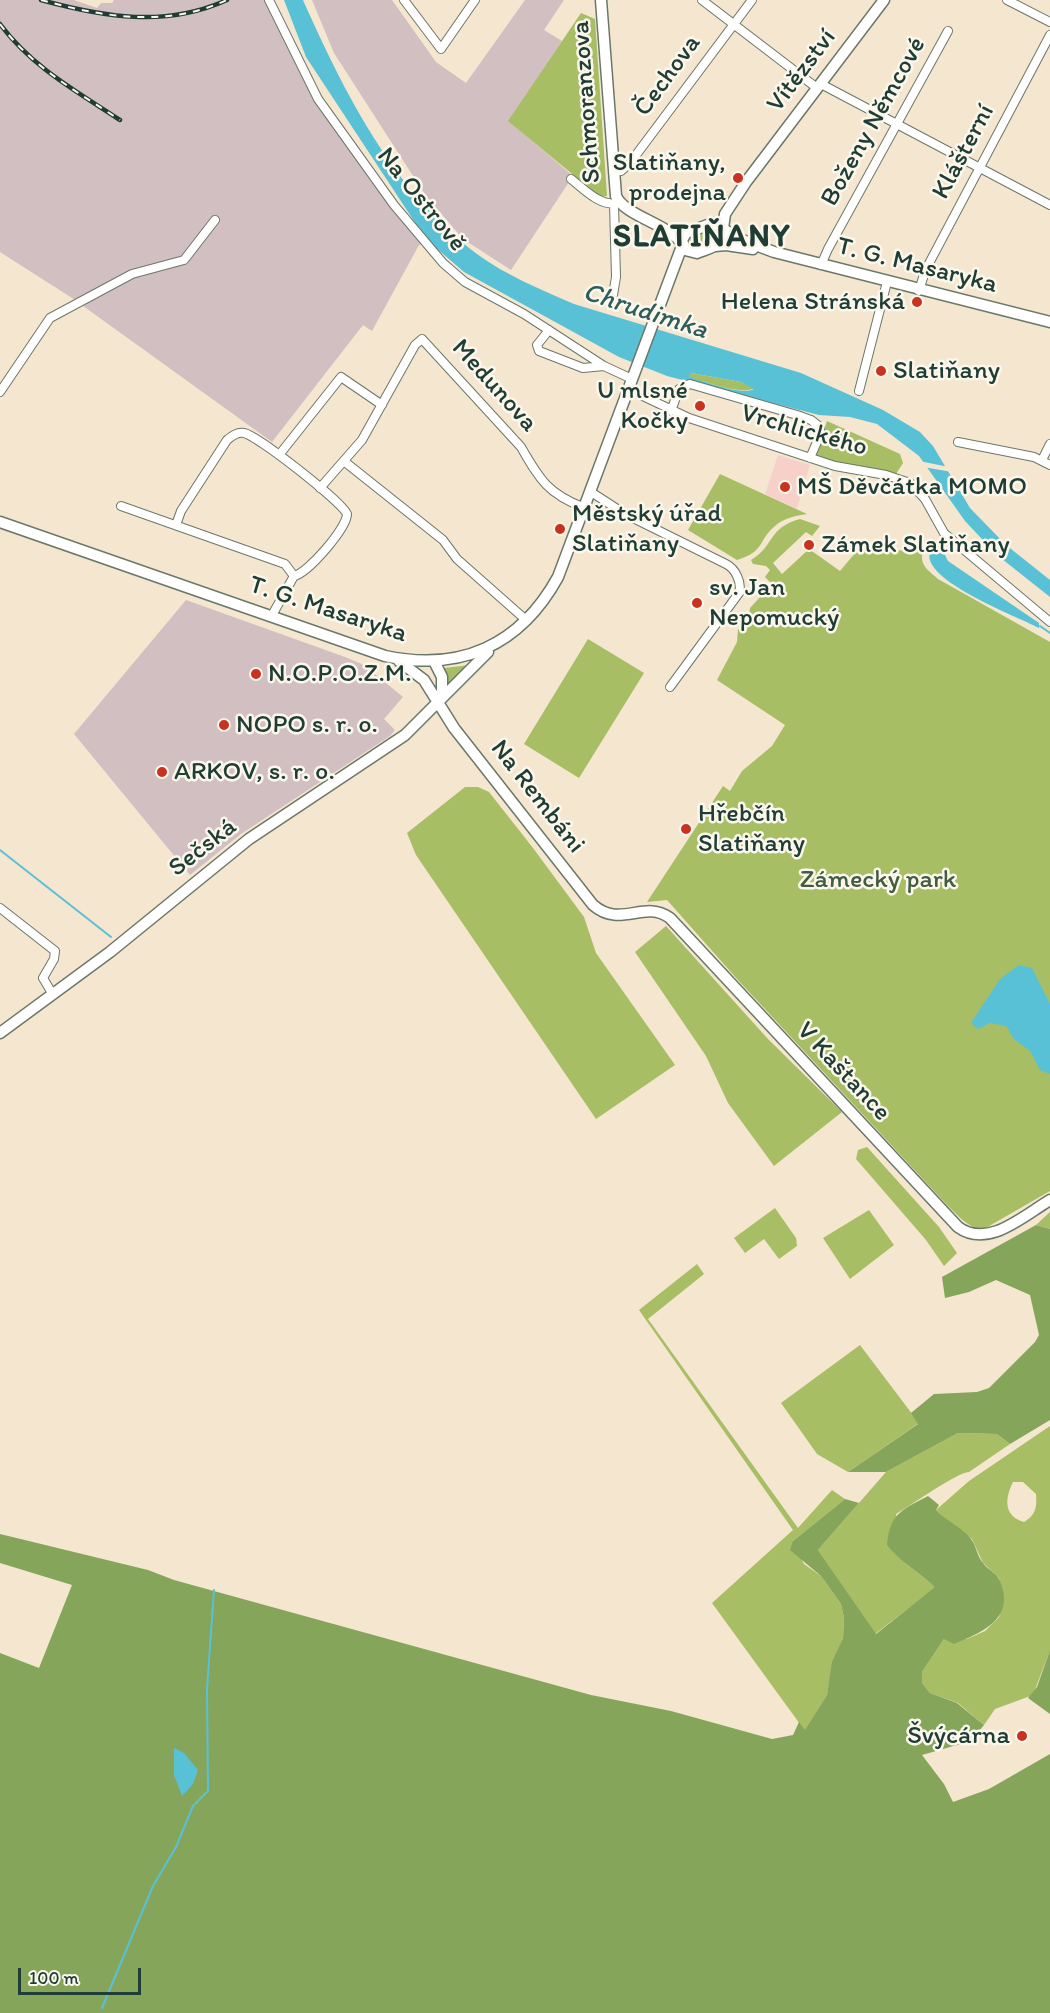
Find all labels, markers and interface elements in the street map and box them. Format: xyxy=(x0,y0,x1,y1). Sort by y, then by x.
street label: Schmoranzova xyxy=(566,20,608,184)
street label: Vítězství xyxy=(761,23,843,119)
street label: Čechova xyxy=(628,29,708,123)
street label: Boženy Němcové xyxy=(815,32,933,212)
street label: Klášterní xyxy=(926,99,1002,205)
street label: Na Ostrově xyxy=(369,142,473,258)
place label: Slatiňany, prodejna xyxy=(613,147,726,208)
marker: Slatiňany, prodejna xyxy=(731,171,745,185)
district label: SLATIŇANY xyxy=(614,219,790,257)
street label: T. G. Masaryka xyxy=(833,231,1001,301)
water label: Chrudimka xyxy=(579,277,711,347)
place label: Helena Stránská xyxy=(721,286,905,318)
marker: Helena Stránská xyxy=(910,295,924,309)
street label: Medunova xyxy=(444,333,544,439)
place label: Slatiňany xyxy=(893,355,1000,387)
marker: Slatiňany xyxy=(874,364,888,378)
place label: U mlsné Kočky xyxy=(597,375,688,436)
street label: Vrchlického xyxy=(737,398,871,464)
marker: U mlsné Kočky xyxy=(693,399,707,413)
place label: MŠ Děvčátka MOMO xyxy=(797,471,1027,503)
marker: MŠ Děvčátka MOMO xyxy=(778,480,792,494)
place label: Městský úřad Slatiňany xyxy=(572,498,722,560)
marker: Městský úřad Slatiňany xyxy=(553,522,567,536)
place label: Zámek Slatiňany xyxy=(821,529,1010,561)
marker: Zámek Slatiňany xyxy=(802,538,816,552)
street label: T. G. Masaryka xyxy=(245,570,411,650)
place label: sv. Jan Nepomucký xyxy=(709,572,839,634)
marker: sv. Jan Nepomucký xyxy=(690,596,704,610)
place label: N.O.P.O.Z.M. xyxy=(268,658,412,690)
marker: N.O.P.O.Z.M. xyxy=(249,667,263,681)
place label: NOPO s. r. o. xyxy=(236,709,378,741)
marker: NOPO s. r. o. xyxy=(217,718,231,732)
street label: Na Rembáni xyxy=(483,734,591,860)
place label: ARKOV, s. r. o. xyxy=(174,756,335,788)
marker: ARKOV, s. r. o. xyxy=(155,765,169,779)
place label: Hřebčín Slatiňany xyxy=(698,798,805,860)
street label: Sečská xyxy=(163,812,243,884)
marker: Hřebčín Slatiňany xyxy=(679,822,693,836)
park label: Zámecký park xyxy=(800,864,956,896)
street label: V Kaštance xyxy=(789,1016,897,1128)
place label: Švýcárna xyxy=(907,1720,1010,1752)
marker: Švýcárna xyxy=(1015,1729,1029,1743)
scale bar xyxy=(21,1956,144,1994)
text: 100 m xyxy=(29,1967,79,1989)

